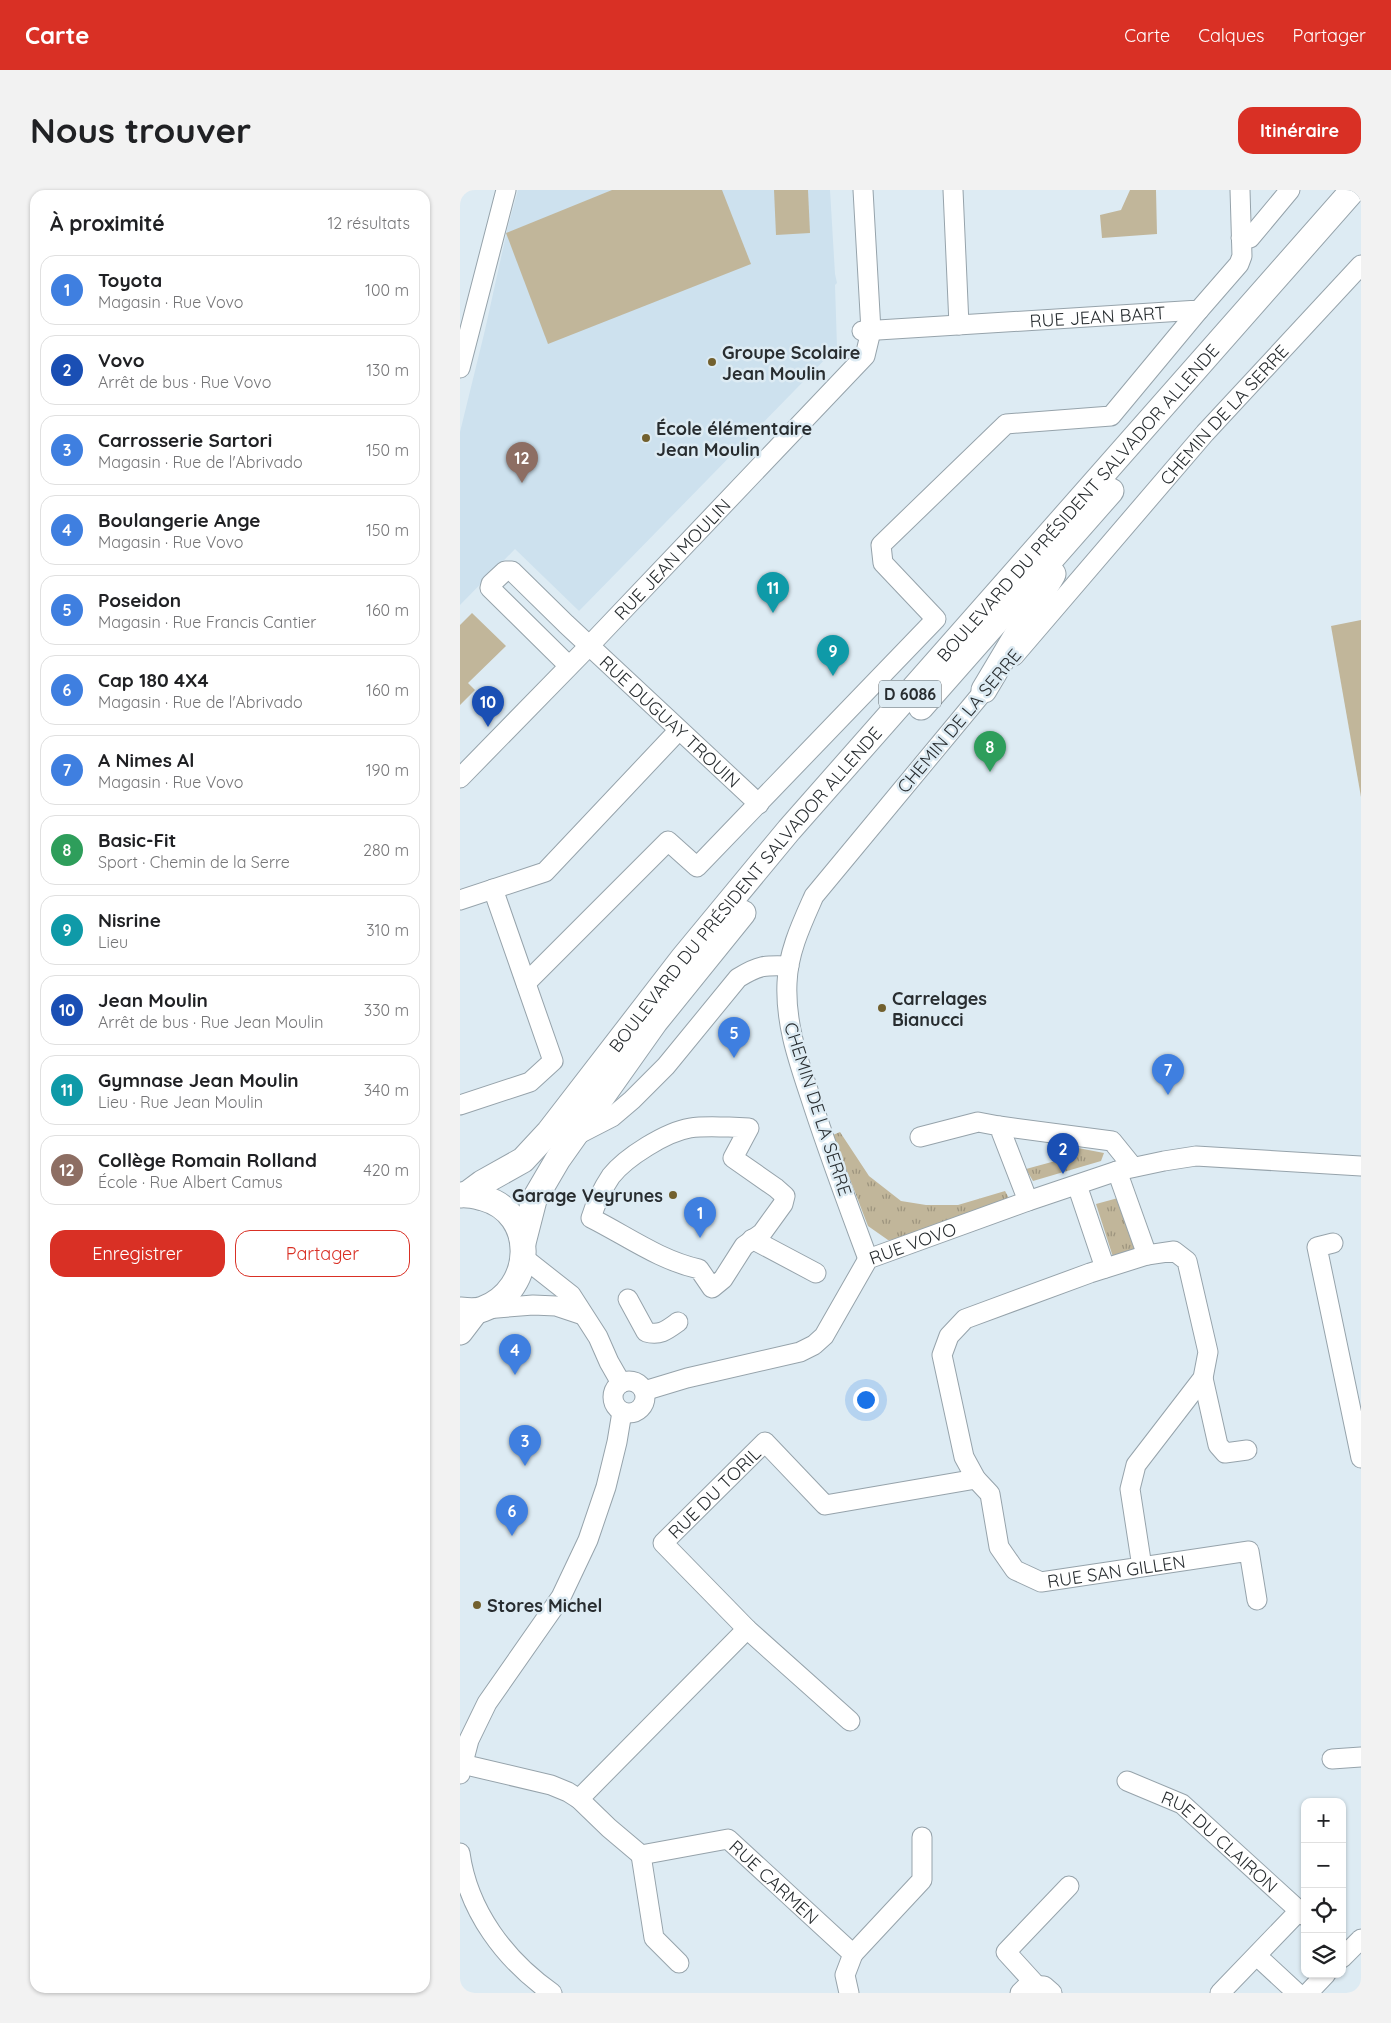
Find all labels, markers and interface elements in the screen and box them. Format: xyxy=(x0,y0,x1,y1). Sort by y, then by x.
text: Carte xyxy=(25,20,89,50)
text: Carte xyxy=(1124,24,1170,47)
text: Calques xyxy=(1198,24,1265,47)
text: Partager xyxy=(1293,24,1366,47)
button: Itinéraire xyxy=(1238,107,1361,154)
text: Nous trouver xyxy=(30,108,251,152)
text: À proximité xyxy=(50,210,165,236)
text: 12 résultats xyxy=(327,213,410,233)
text: Toyota xyxy=(98,268,162,292)
text: 1 xyxy=(64,280,70,300)
text: 100 m xyxy=(365,280,409,300)
text: Magasin · Rue Vovo xyxy=(98,292,244,312)
street label: RUE JEAN BART xyxy=(1029,301,1166,332)
street label: BOULEVARD DU PRÉSIDENT SALVADOR ALLENDE xyxy=(931,339,1224,666)
street label: CHEMIN DE LA SERRE xyxy=(1154,339,1293,489)
place label: Groupe Scolaire Jean Moulin xyxy=(722,341,861,385)
text: Vovo xyxy=(98,348,145,372)
marker: Groupe Scolaire Jean Moulin xyxy=(706,356,718,368)
text: 2 xyxy=(62,360,72,380)
text: 130 m xyxy=(366,360,409,380)
text: Arrêt de bus · Rue Vovo xyxy=(98,372,271,392)
place label: École élémentaire Jean Moulin xyxy=(656,417,812,461)
text: Carrosserie Sartori xyxy=(98,428,272,452)
marker: École élémentaire Jean Moulin xyxy=(640,432,652,444)
text: 3 xyxy=(63,440,71,460)
text: 150 m xyxy=(366,440,409,460)
pin: 12 xyxy=(506,442,538,483)
text: Magasin · Rue de l'Abrivado xyxy=(98,452,303,472)
street label: RUE JEAN MOULIN xyxy=(609,493,735,624)
text: Boulangerie Ange xyxy=(98,508,260,532)
text: 4 xyxy=(62,520,72,540)
text: 150 m xyxy=(366,520,409,540)
text: Magasin · Rue Vovo xyxy=(98,532,244,552)
pin: 11 xyxy=(757,572,789,613)
text: Poseidon xyxy=(98,588,181,612)
text: 5 xyxy=(62,600,72,620)
text: 160 m xyxy=(366,600,409,620)
text: Magasin · Rue Francis Cantier xyxy=(98,612,316,632)
pin: 9 xyxy=(817,635,849,676)
street label: CHEMIN DE LA SERRE xyxy=(892,644,1026,798)
street label: RUE DUGUAY TROUIN xyxy=(595,650,745,792)
text: Cap 180 4X4 xyxy=(98,668,209,692)
text: 6 xyxy=(63,680,71,700)
text: 160 m xyxy=(366,680,409,700)
road number: D 6086 xyxy=(879,680,941,708)
pin: 10 xyxy=(472,686,504,727)
text: Magasin · Rue de l'Abrivado xyxy=(98,692,303,712)
street label: BOULEVARD DU PRÉSIDENT SALVADOR ALLENDE xyxy=(603,722,887,1057)
pin: 8 xyxy=(974,731,1006,772)
text: A Nimes Al xyxy=(98,748,194,772)
text: 7 xyxy=(63,760,71,780)
text: 190 m xyxy=(366,760,409,780)
text: Magasin · Rue Vovo xyxy=(98,772,244,792)
text: Basic-Fit xyxy=(98,828,176,852)
text: 8 xyxy=(63,840,71,860)
text: 280 m xyxy=(363,840,409,860)
text: Sport · Chemin de la Serre xyxy=(98,852,290,872)
text: Nisrine xyxy=(98,908,161,932)
text: 9 xyxy=(62,920,72,940)
text: 310 m xyxy=(366,920,409,940)
text: Lieu xyxy=(98,932,128,952)
place label: Carrelages Bianucci xyxy=(892,987,987,1031)
text: Jean Moulin xyxy=(98,988,208,1012)
text: 10 xyxy=(59,1000,75,1020)
text: 330 m xyxy=(364,1000,409,1020)
marker: Carrelages Bianucci xyxy=(876,1002,888,1014)
text: Arrêt de bus · Rue Jean Moulin xyxy=(98,1012,323,1032)
pin: 5 xyxy=(718,1017,750,1058)
street label: CHEMIN DE LA SERRE xyxy=(779,1019,857,1199)
pin: 7 xyxy=(1152,1054,1184,1095)
text: Gymnase Jean Moulin xyxy=(98,1068,299,1092)
text: 11 xyxy=(61,1080,73,1100)
text: 340 m xyxy=(364,1080,409,1100)
text: Lieu · Rue Jean Moulin xyxy=(98,1092,263,1112)
pin: 2 xyxy=(1047,1133,1079,1174)
text: Collège Romain Rolland xyxy=(98,1148,317,1172)
text: 12 xyxy=(59,1160,75,1180)
text: 420 m xyxy=(363,1160,409,1180)
text: École · Rue Albert Camus xyxy=(98,1172,283,1192)
place label: Garage Veyrunes xyxy=(512,1184,663,1207)
marker: Garage Veyrunes xyxy=(667,1189,679,1201)
pin: 1 xyxy=(684,1197,716,1238)
street label: RUE VOVO xyxy=(866,1217,959,1269)
button: Enregistrer xyxy=(50,1230,225,1277)
button: Partager xyxy=(235,1230,410,1277)
pin: 4 xyxy=(499,1334,531,1375)
your location xyxy=(853,1387,879,1413)
pin: 3 xyxy=(509,1425,541,1466)
street label: RUE DU TORIL xyxy=(663,1441,765,1543)
pin: 6 xyxy=(496,1495,528,1536)
street label: RUE SAN GILLEN xyxy=(1046,1549,1187,1592)
place label: Stores Michel xyxy=(487,1594,602,1617)
marker: Stores Michel xyxy=(471,1599,483,1611)
street label: RUE DU CLAIRON xyxy=(1158,1785,1283,1897)
map controls xyxy=(1301,1798,1346,1978)
button: + xyxy=(1301,1798,1346,1843)
street label: RUE CARMEN xyxy=(725,1835,824,1929)
button: − xyxy=(1301,1843,1346,1888)
button: locate xyxy=(1301,1888,1346,1933)
button: layers xyxy=(1301,1933,1346,1978)

